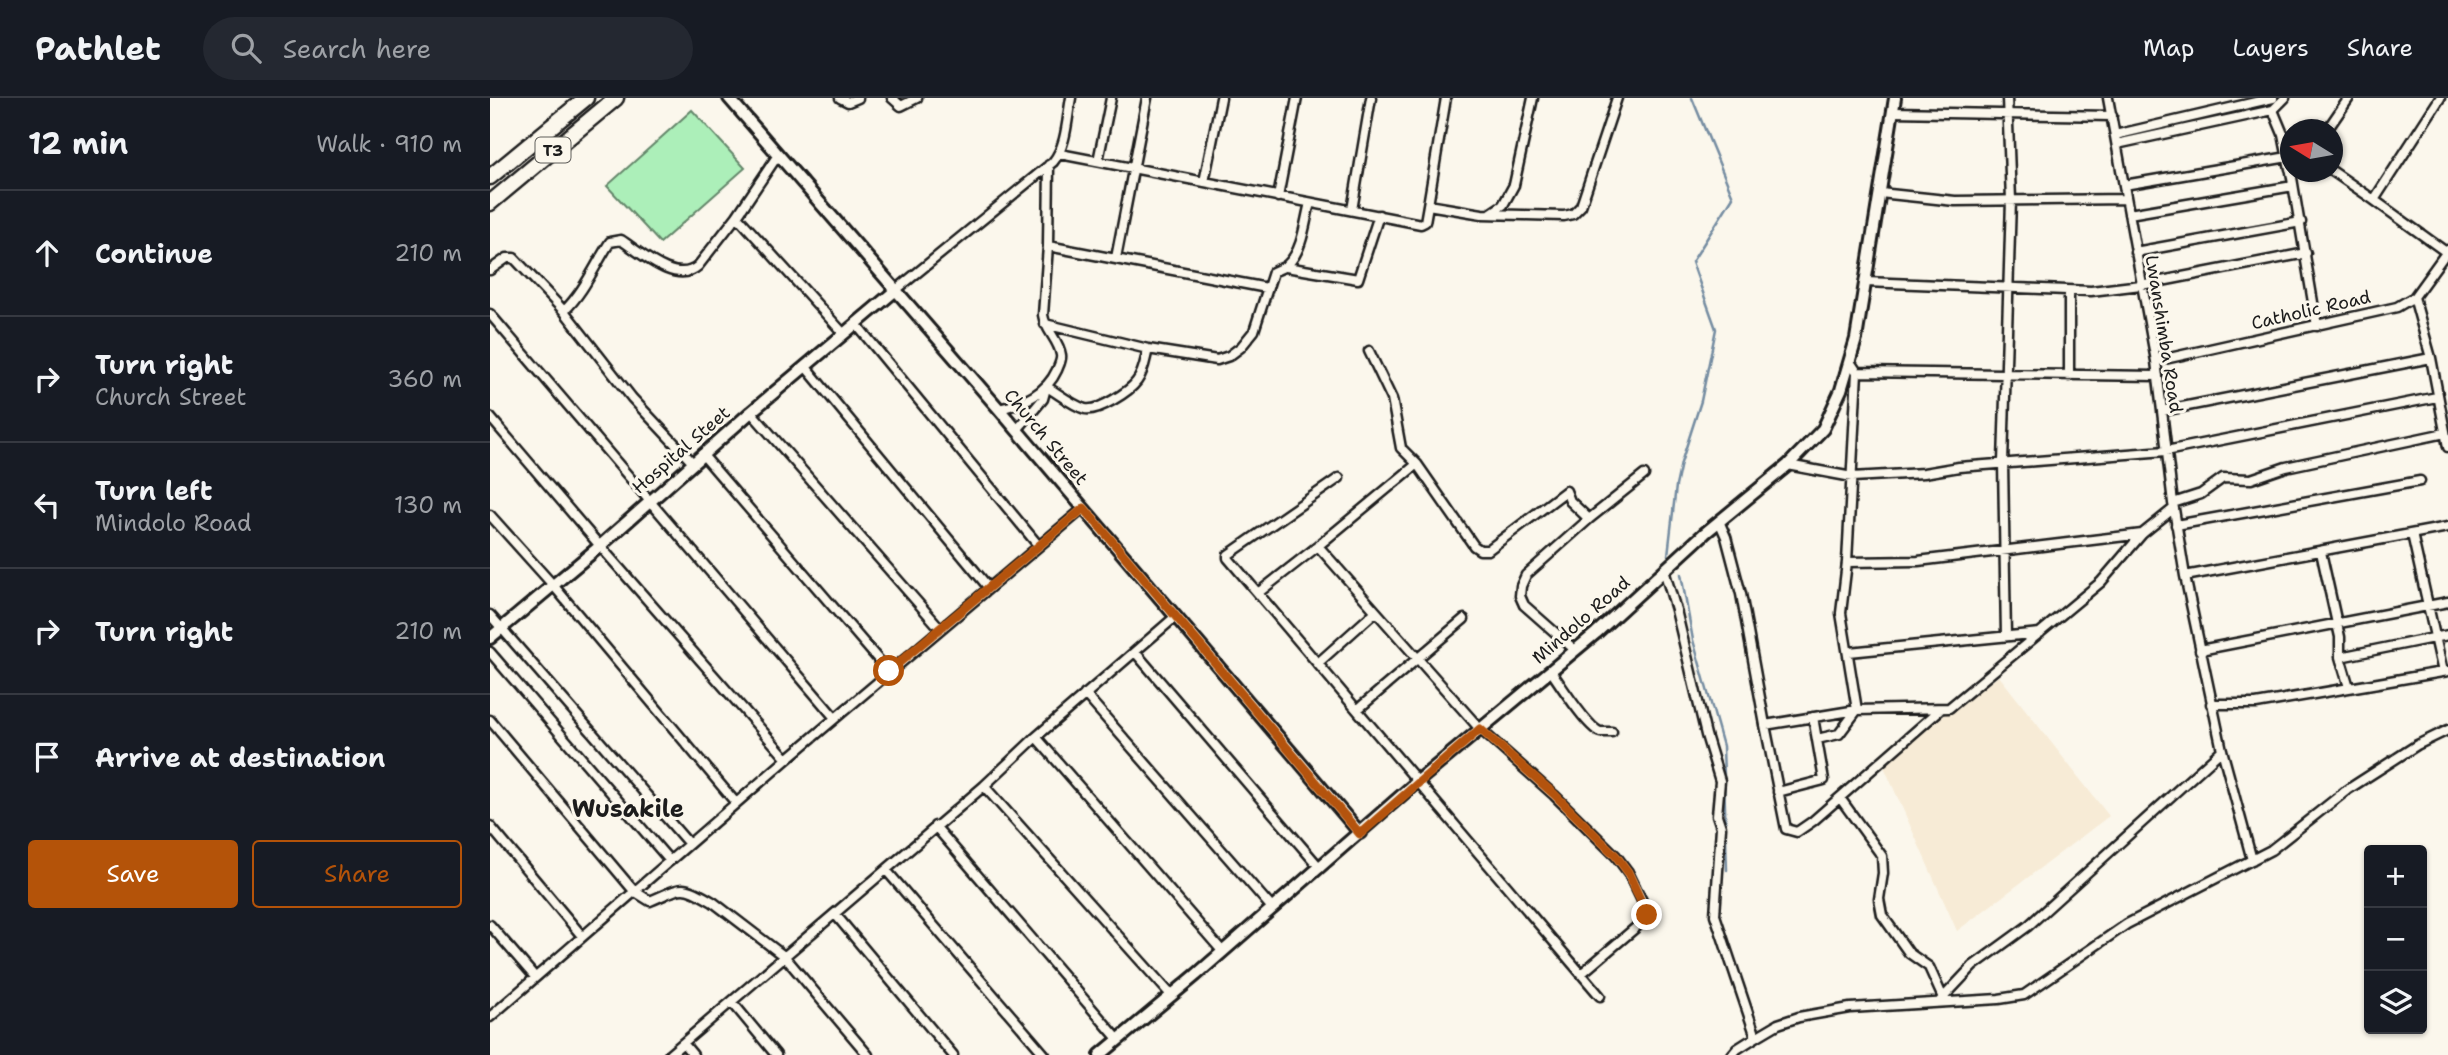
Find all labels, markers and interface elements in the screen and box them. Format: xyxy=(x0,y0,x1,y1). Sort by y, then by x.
search box xyxy=(203,17,693,80)
text: Pathlet xyxy=(35,26,161,71)
icon: search xyxy=(227,29,265,67)
text: Search here xyxy=(283,31,431,66)
text: Map xyxy=(2143,32,2194,64)
text: Layers xyxy=(2232,32,2309,64)
text: Share xyxy=(2347,32,2413,64)
north arrow xyxy=(2280,119,2343,182)
text: 12 min xyxy=(28,123,128,164)
text: Walk · 910 m xyxy=(316,129,462,159)
road number: T3 xyxy=(536,138,570,162)
icon: ahead xyxy=(28,234,66,272)
text: Continue xyxy=(95,236,213,271)
text: 210 m xyxy=(394,238,462,268)
street label: Lwanshimba Road xyxy=(2140,253,2188,415)
street label: Catholic Road xyxy=(2249,285,2373,335)
text: Turn right xyxy=(95,347,233,382)
icon: right xyxy=(28,360,66,398)
text: 360 m xyxy=(387,364,462,394)
text: Church Street xyxy=(95,382,247,412)
street label: Church Street xyxy=(999,384,1093,490)
street label: Hospital Steet xyxy=(627,401,735,499)
text: Turn left xyxy=(95,473,212,508)
icon: left xyxy=(28,486,66,524)
text: 130 m xyxy=(394,490,462,520)
text: Mindolo Road xyxy=(95,508,252,538)
street label: Mindolo Road xyxy=(1527,571,1635,669)
icon: right xyxy=(28,612,66,650)
text: Turn right xyxy=(95,614,233,649)
text: 210 m xyxy=(394,616,462,646)
route start xyxy=(873,655,904,686)
icon: arrive xyxy=(28,738,66,776)
text: Arrive at destination xyxy=(95,740,385,775)
district label: Wusakile xyxy=(572,793,684,825)
button: Save xyxy=(28,840,238,908)
button: Share xyxy=(252,840,462,908)
map controls xyxy=(2364,845,2427,1034)
button: + xyxy=(2364,845,2427,908)
route end xyxy=(1631,899,1662,930)
button: − xyxy=(2364,908,2427,971)
button: layers xyxy=(2364,971,2427,1034)

